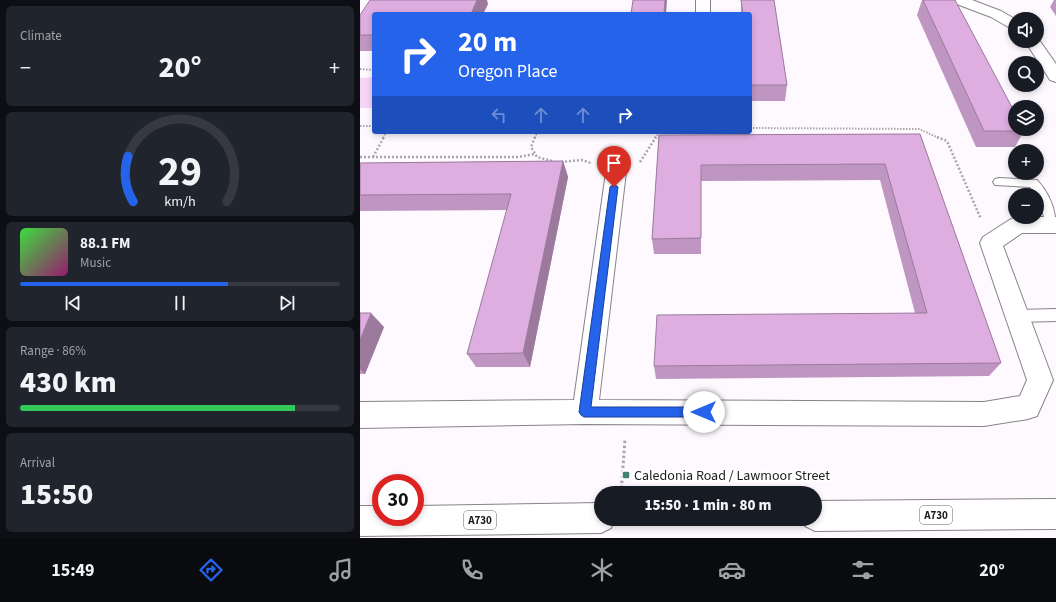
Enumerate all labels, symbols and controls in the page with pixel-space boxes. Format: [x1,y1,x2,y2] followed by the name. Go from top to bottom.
[1008,12,1044,224] map controls
[1008,12,1044,48] button: sound
[458,22,517,62] text: 20 m
[20,27,62,45] text: Climate
[392,28,444,80] icon: right
[158,46,202,89] text: 20°
[20,52,31,84] text: −
[329,52,340,84] text: +
[1008,56,1044,92] button: search
[458,59,557,84] text: Oregon Place
[1008,100,1044,136] button: layers
[488,104,510,126] icon: left
[530,104,552,126] icon: ahead
[572,104,594,126] icon: ahead
[614,104,636,126] icon: right
[158,141,202,201] text: 29
[1008,144,1044,180] button: +
[597,146,631,187] pin
[603,152,625,174] icon: arrive
[1008,188,1044,224] button: −
[164,190,196,211] text: km/h
[80,233,131,254] text: 88.1 FM
[80,254,111,272] text: Music
[62,292,84,314] icon: previous
[169,292,191,314] icon: pause
[276,292,298,314] icon: next
[20,342,86,360] text: Range · 86%
[20,361,117,404] text: 430 km
[683,391,725,433] position arrow
[20,454,55,472] text: Arrival
[634,466,830,486] place label: Caledonia Road / Lawmoor Street
[621,470,631,480] marker: Caledonia Road / Lawmoor Street
[20,473,93,516] text: 15:50
[372,474,424,526] speed limit sign: 30
[645,495,771,516] text: 15:50 · 1 min · 80 m
[920,506,952,524] road number: A730
[464,511,496,529] road number: A730
[197,556,225,584] icon: directions
[327,556,355,584] icon: music
[458,556,486,584] icon: phone
[588,556,616,584] icon: climate
[718,556,746,584] icon: car
[849,556,877,584] icon: filters
[51,558,95,583] text: 15:49
[979,558,1005,583] text: 20°

